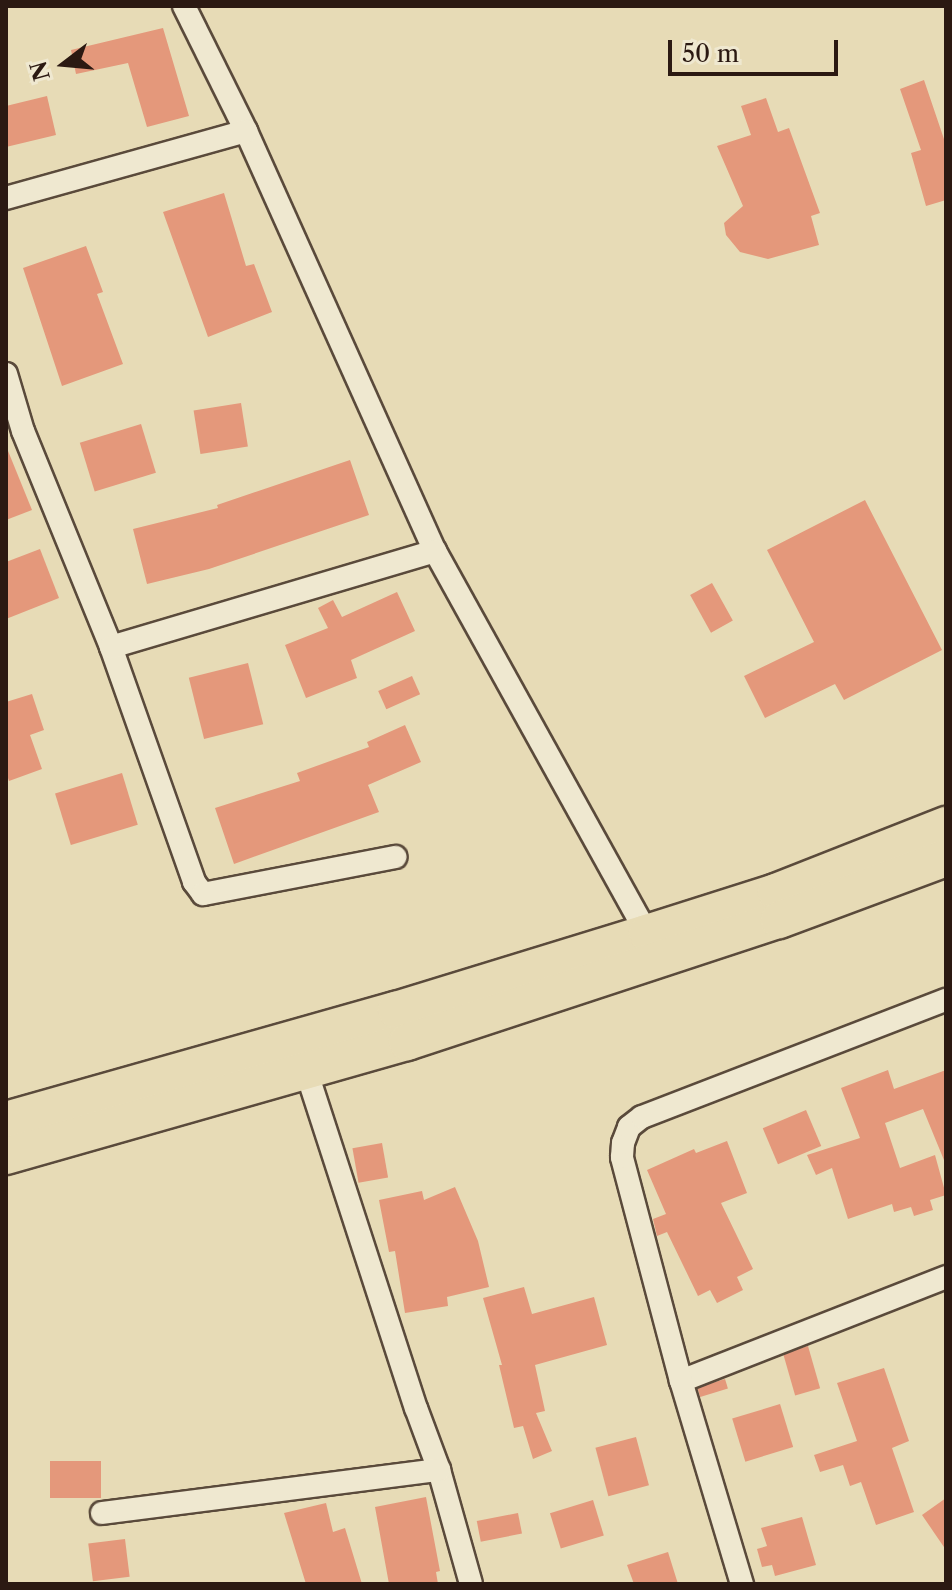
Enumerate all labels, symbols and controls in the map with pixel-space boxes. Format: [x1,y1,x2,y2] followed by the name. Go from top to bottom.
[24,24,104,104] north arrow
[672,24,842,74] scale bar
[682,39,739,68] text: 50 m
[25,58,56,84] text: N

